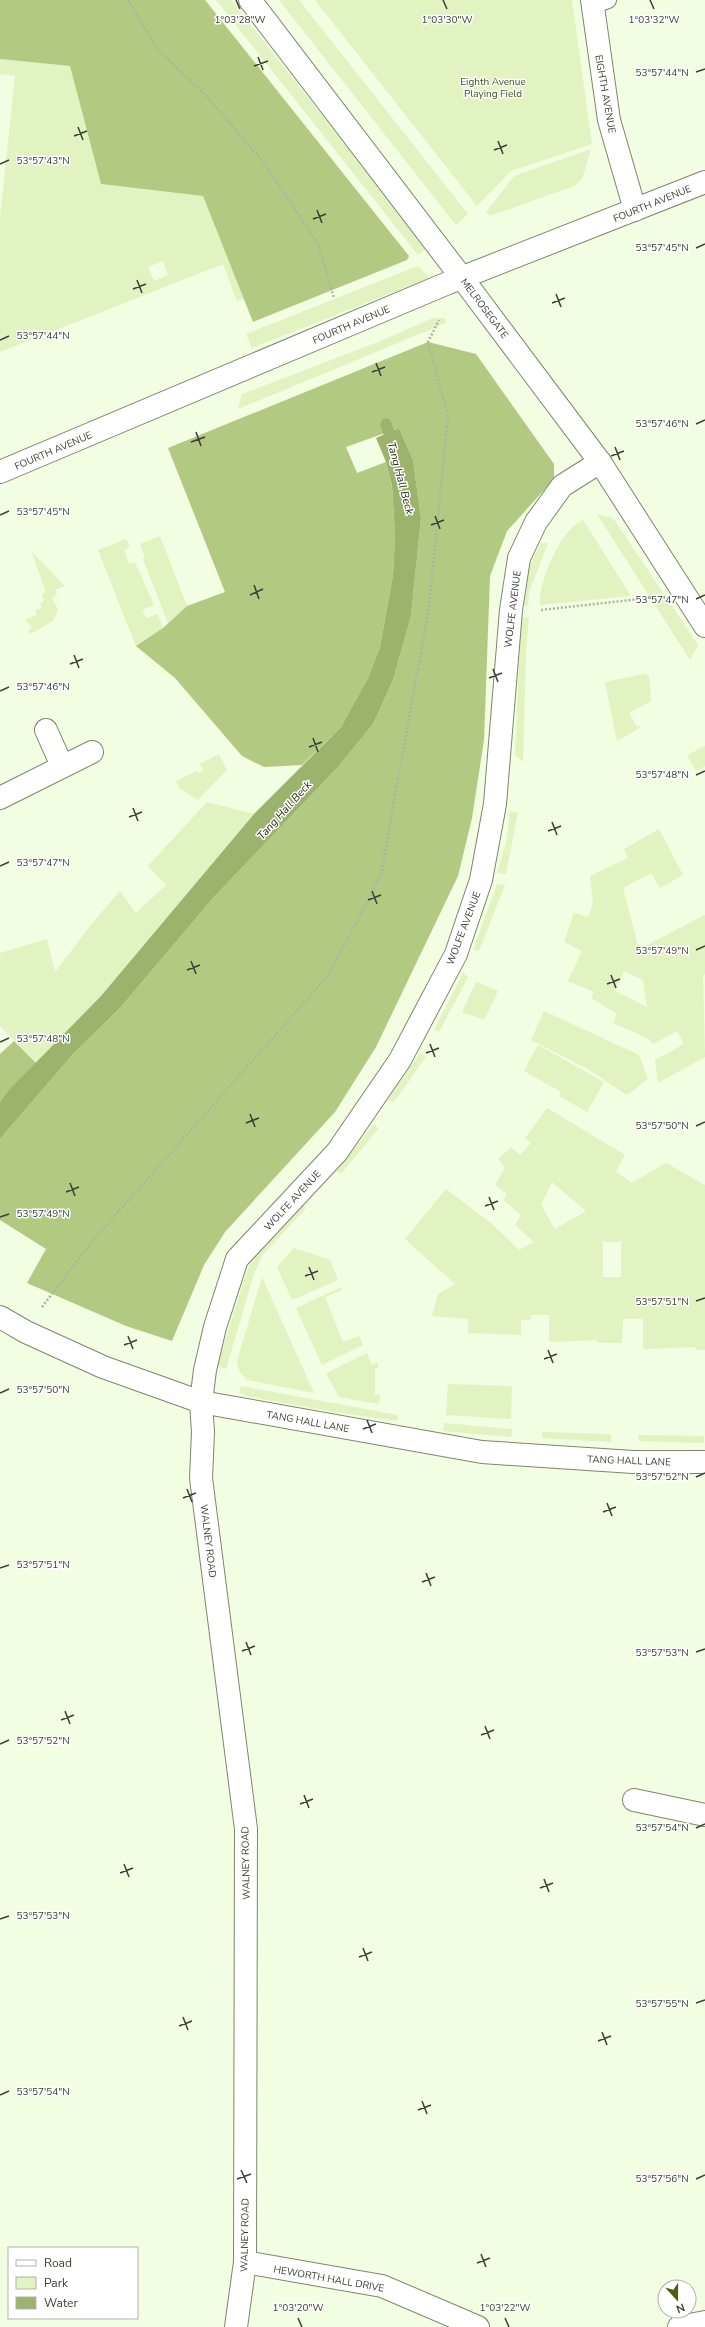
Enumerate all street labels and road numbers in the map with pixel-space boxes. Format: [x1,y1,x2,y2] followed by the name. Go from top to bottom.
[591,54,619,135] street label: EIGHTH AVENUE
[611,182,694,226] street label: FOURTH AVENUE
[457,276,511,342] street label: MELROSEGATE
[310,302,392,348] street label: FOURTH AVENUE
[12,428,94,474] street label: FOURTH AVENUE
[501,569,525,649] street label: WOLFE AVENUE
[443,889,484,967] street label: WOLFE AVENUE
[261,1167,324,1234] street label: WOLFE AVENUE
[265,1408,350,1436] street label: TANG HALL LANE
[587,1453,671,1469] street label: TANG HALL LANE
[197,1504,219,1579] street label: WALNEY ROAD
[238,1826,254,1900] street label: WALNEY ROAD
[237,2198,253,2272] street label: WALNEY ROAD
[272,2262,385,2296] street label: HEWORTH HALL DRIVE

